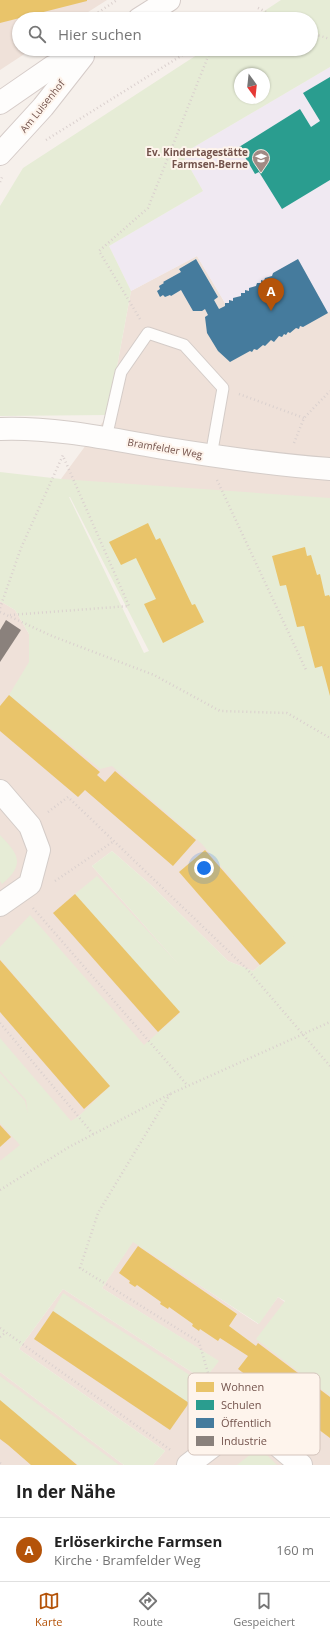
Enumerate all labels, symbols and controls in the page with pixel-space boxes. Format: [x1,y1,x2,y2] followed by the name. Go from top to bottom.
[12,12,318,56] search box
[26,23,48,45] icon: search
[58,24,142,44] text: Hier suchen
[234,68,270,104] north arrow
[16,76,68,135] street label: Am Luisenhof
[146,145,248,171] place label: Ev. Kindertagestätte Farmsen-Berne
[251,148,271,173] school or university icon: Ev. Kindertagestätte Farmsen-Berne
[258,278,284,311] pin: A
[127,435,204,462] street label: Bramfelder Weg
[194,858,214,878] your location
[188,1373,320,1455] legend
[221,1379,264,1394] text: Wohnen
[221,1397,262,1412] text: Schulen
[221,1415,271,1430] text: Öffentlich
[221,1433,267,1448] text: Industrie
[16,1480,115,1503] text: In der Nähe
[54,1531,222,1551] text: Erlöserkirche Farmsen
[25,1541,33,1559] text: A
[276,1541,314,1559] text: 160 m
[54,1551,200,1569] text: Kirche · Bramfelder Weg
[35,1590,63,1629] tab: Karte
[133,1590,163,1629] tab: Route
[233,1590,295,1629] tab: Gespeichert

